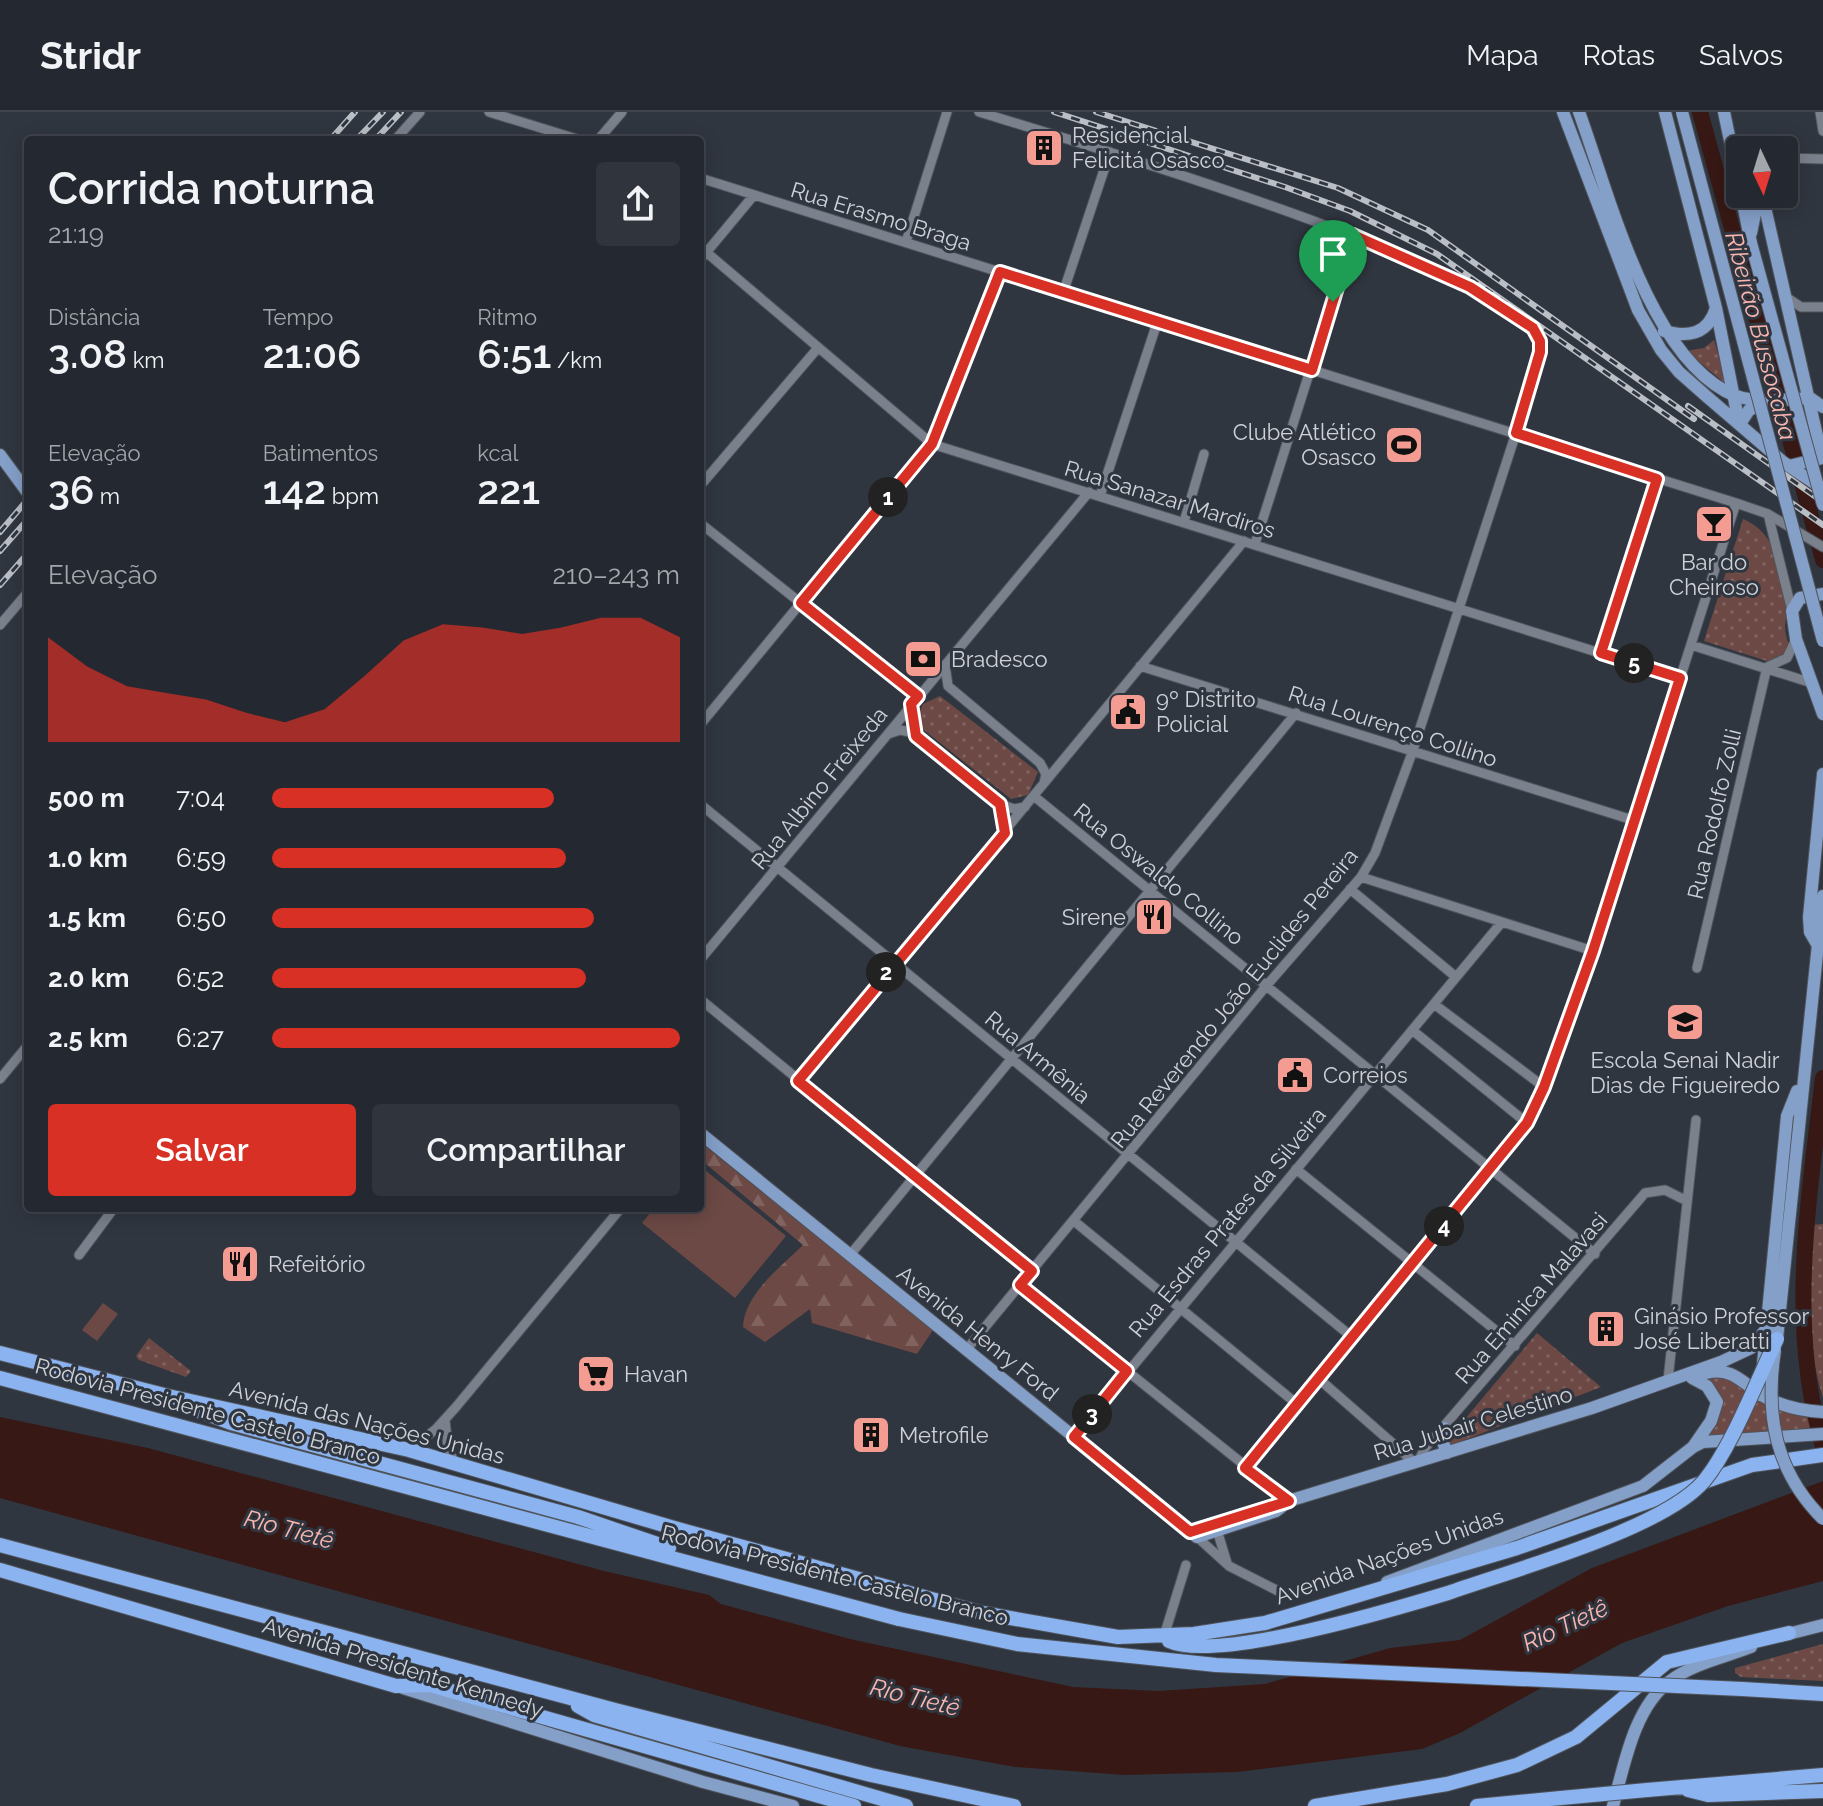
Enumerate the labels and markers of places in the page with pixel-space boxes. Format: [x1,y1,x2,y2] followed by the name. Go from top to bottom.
[1072,122,1225,173] place label: Residencial Felicitá Osasco
[1023,127,1065,169] building icon: Residencial Felicitá Osasco
[1299,220,1367,302] pin
[1233,419,1376,470] place label: Clube Atlético Osasco
[1383,424,1425,466] sports icon: Clube Atlético Osasco
[868,477,908,517] pin: 1
[1693,503,1735,545] bar icon: Bar do Cheiroso
[1669,549,1759,600] place label: Bar do Cheiroso
[902,638,944,680] bank icon: Bradesco
[1614,643,1654,683] pin: 5
[951,646,1048,672] place label: Bradesco
[1156,686,1256,737] place label: 9º Distrito Policial
[1107,691,1149,733] public building icon: 9º Distrito Policial
[1133,896,1175,938] restaurant icon: Sirene
[1062,904,1126,930] place label: Sirene
[866,952,906,992] pin: 2
[1664,1001,1706,1043] school or university icon: Escola Senai Nadir Dias de Figueiredo
[1590,1047,1780,1098] place label: Escola Senai Nadir Dias de Figueiredo
[1274,1054,1316,1096] public building icon: Correios
[1323,1062,1408,1088] place label: Correios
[1424,1206,1464,1246] pin: 4
[219,1243,261,1285] restaurant icon: Refeitório
[268,1251,365,1277] place label: Refeitório
[1634,1303,1810,1354] place label: Ginásio Professor José Liberatti
[1585,1308,1627,1350] building icon: Ginásio Professor José Liberatti
[575,1353,617,1395] supermarket icon: Havan
[624,1361,688,1387] place label: Havan
[1072,1394,1112,1434] pin: 3
[850,1414,892,1456] building icon: Metrofile
[899,1422,989,1448] place label: Metrofile

